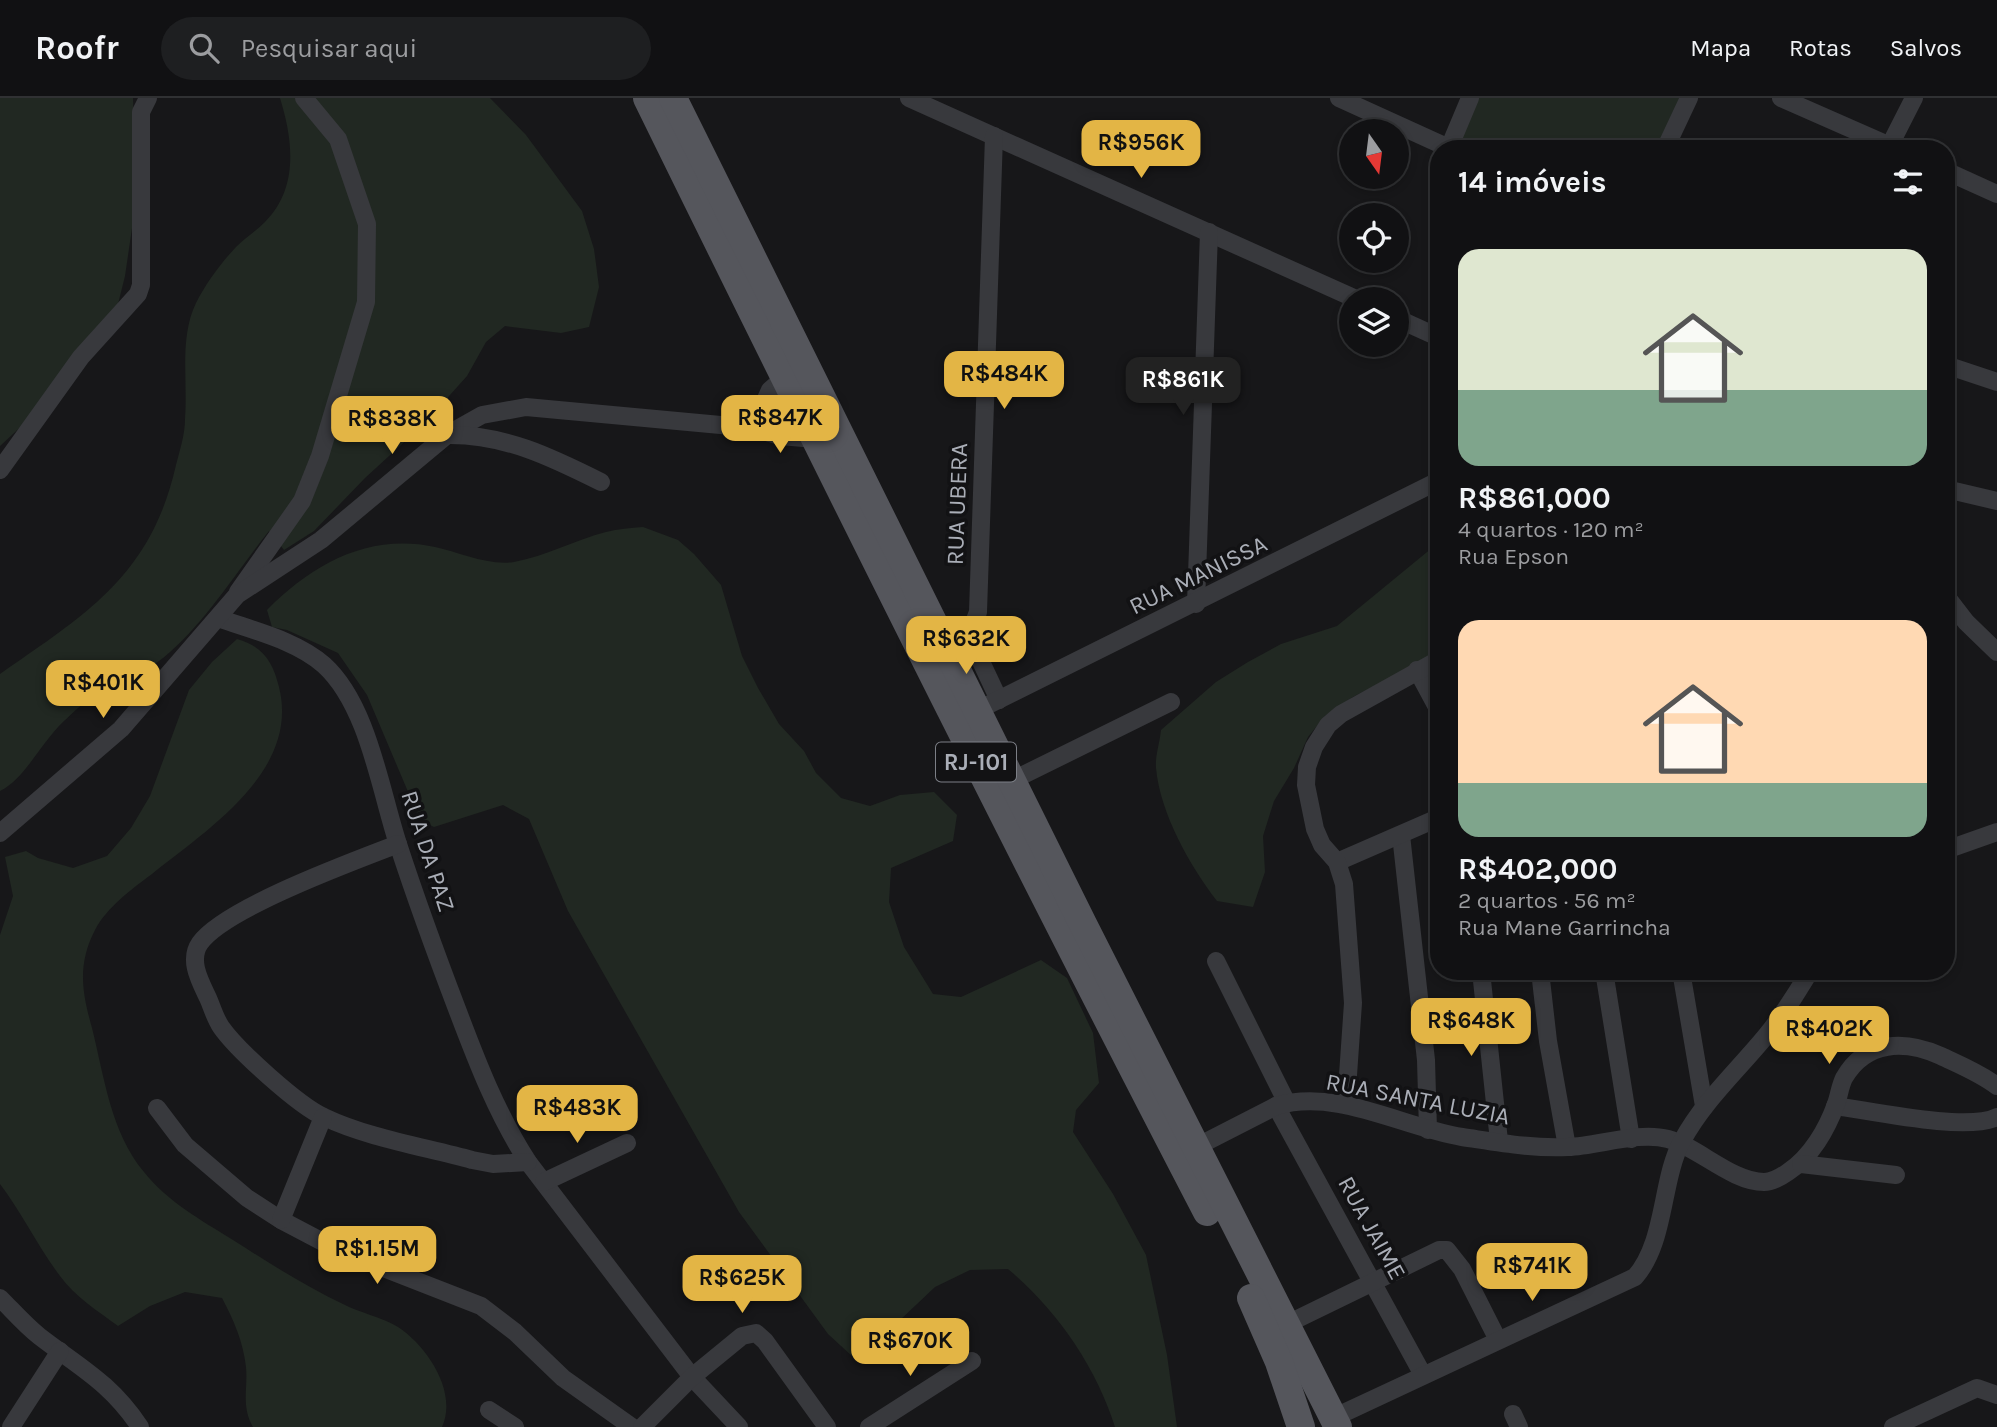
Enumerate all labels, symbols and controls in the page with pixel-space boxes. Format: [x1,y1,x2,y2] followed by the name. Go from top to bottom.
[161,17,651,80] search box
[35,29,119,67] text: Roofr
[185,29,223,67] icon: search
[241,33,417,64] text: Pesquisar aqui
[1690,34,1751,62] text: Mapa
[1789,34,1852,62] text: Rotas
[1890,34,1962,62] text: Salvos
[1339,119,1409,189] north arrow
[1339,119,1409,357] map controls
[1084,120,1198,180] pin: R$956K
[1097,129,1185,156] text: R$956K
[1889,163,1927,201] icon: filters
[1458,164,1607,200] text: 14 imóveis
[1339,203,1409,273] button: locate
[1339,287,1409,357] button: layers
[1630,295,1756,421] icon: home
[947,352,1061,411] pin: R$484K
[1126,358,1240,417] pin: R$861K
[960,360,1048,387] text: R$484K
[1142,366,1224,393] text: R$861K
[335,396,449,456] pin: R$838K
[723,396,837,455] pin: R$847K
[737,404,823,431] text: R$847K
[347,405,437,432] text: R$838K
[941,442,973,566] street label: RUA UBERA
[1458,480,1611,516] text: R$861,000
[1458,516,1644,543] text: 4 quartos · 120 m²
[1124,529,1272,620] street label: RUA MANISSA
[1458,543,1569,570] text: Rua Epson
[909,616,1023,676] pin: R$632K
[922,625,1010,652] text: R$632K
[46,660,160,720] pin: R$401K
[1630,666,1756,792] icon: home
[62,669,144,696] text: R$401K
[936,742,1016,782] road number: RJ-101
[395,787,461,915] street label: RUA DA PAZ
[1458,851,1617,887] text: R$402,000
[1458,887,1636,914] text: 2 quartos · 56 m²
[1458,914,1671,941] text: Rua Mane Garrincha
[1414,998,1528,1058] pin: R$648K
[1772,1006,1886,1066] pin: R$402K
[1427,1007,1515,1034] text: R$648K
[1785,1015,1873,1042] text: R$402K
[1324,1067,1513,1131] street label: RUA SANTA LUZIA
[520,1086,634,1145] pin: R$483K
[533,1094,621,1121] text: R$483K
[1332,1171,1412,1285] street label: RUA JAIME
[312,1226,442,1286] pin: R$1.15M
[334,1235,420,1262] text: R$1.15M
[1475,1244,1589,1303] pin: R$741K
[1492,1252,1572,1279] text: R$741K
[685,1256,799,1315] pin: R$625K
[699,1264,785,1291] text: R$625K
[853,1318,967,1378] pin: R$670K
[867,1327,953,1354] text: R$670K

